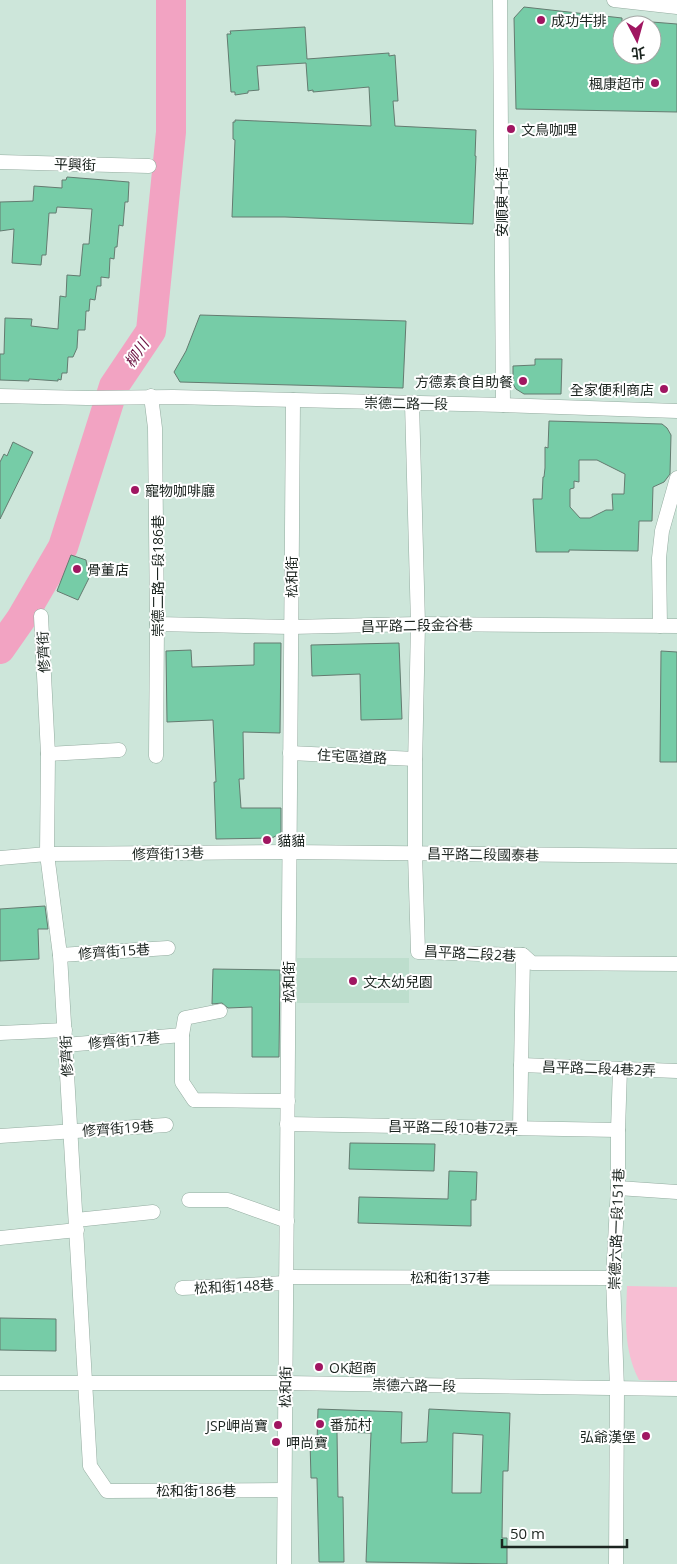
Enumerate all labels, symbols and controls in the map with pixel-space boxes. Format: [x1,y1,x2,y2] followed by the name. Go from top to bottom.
[551,11,607,30] place label: 成功牛排
[535,14,547,26] marker: 成功牛排
[612,15,662,65] north arrow
[630,43,646,64] text: 北
[589,74,645,93] place label: 楓康超市
[649,77,661,89] marker: 楓康超市
[521,120,577,139] place label: 文鳥咖哩
[505,123,517,135] marker: 文鳥咖哩
[54,154,96,174] street label: 平興街
[492,167,511,237] street label: 安順東十街
[119,333,154,371] water label: 柳川
[415,372,513,391] place label: 方德素食自助餐
[517,375,529,387] marker: 方德素食自助餐
[570,380,654,399] place label: 全家便利商店
[658,383,670,395] marker: 全家便利商店
[364,393,448,413] street label: 崇德二路一段
[145,481,215,500] place label: 寵物咖啡廳
[129,484,141,496] marker: 寵物咖啡廳
[148,515,167,637] street label: 崇德二路一段186巷
[282,556,301,598] street label: 松和街
[87,560,129,579] place label: 骨董店
[71,563,83,575] marker: 骨董店
[361,615,473,635] street label: 昌平路二段金谷巷
[32,631,54,673] street label: 修齊街
[317,745,387,767] street label: 住宅區道路
[277,831,305,850] place label: 貓貓
[261,834,273,846] marker: 貓貓
[132,843,204,863] street label: 修齊街13巷
[427,844,539,864] street label: 昌平路二段國泰巷
[77,939,151,963] street label: 修齊街15巷
[424,941,516,965] street label: 昌平路二段2巷
[279,961,298,1003] street label: 松和街
[363,972,433,991] place label: 文太幼兒園
[347,975,359,987] marker: 文太幼兒園
[87,1027,161,1053] street label: 修齊街17巷
[55,1035,77,1077] street label: 修齊街
[542,1057,656,1079] street label: 昌平路二段4巷2弄
[81,1116,155,1140] street label: 修齊街19巷
[388,1116,518,1138] street label: 昌平路二段10巷72弄
[604,1168,628,1290] street label: 崇德六路一段151巷
[410,1268,490,1287] street label: 松和街137巷
[194,1274,274,1298] street label: 松和街148巷
[329,1358,376,1377] place label: OK超商
[313,1361,325,1373] marker: OK超商
[275,1366,295,1408] street label: 松和街
[372,1375,456,1395] street label: 崇德六路一段
[330,1415,372,1434] place label: 番茄村
[204,1416,268,1435] place label: JSP岬尚寶
[314,1418,326,1430] marker: 番茄村
[272,1419,284,1431] marker: JSP岬尚寶
[580,1427,636,1446] place label: 弘爺漢堡
[640,1430,652,1442] marker: 弘爺漢堡
[286,1433,328,1452] place label: 呷尚寶
[270,1436,282,1448] marker: 呷尚寶
[156,1481,236,1500] street label: 松和街186巷
[502,1516,627,1548] scale bar
[510,1523,545,1543] text: 50 m

